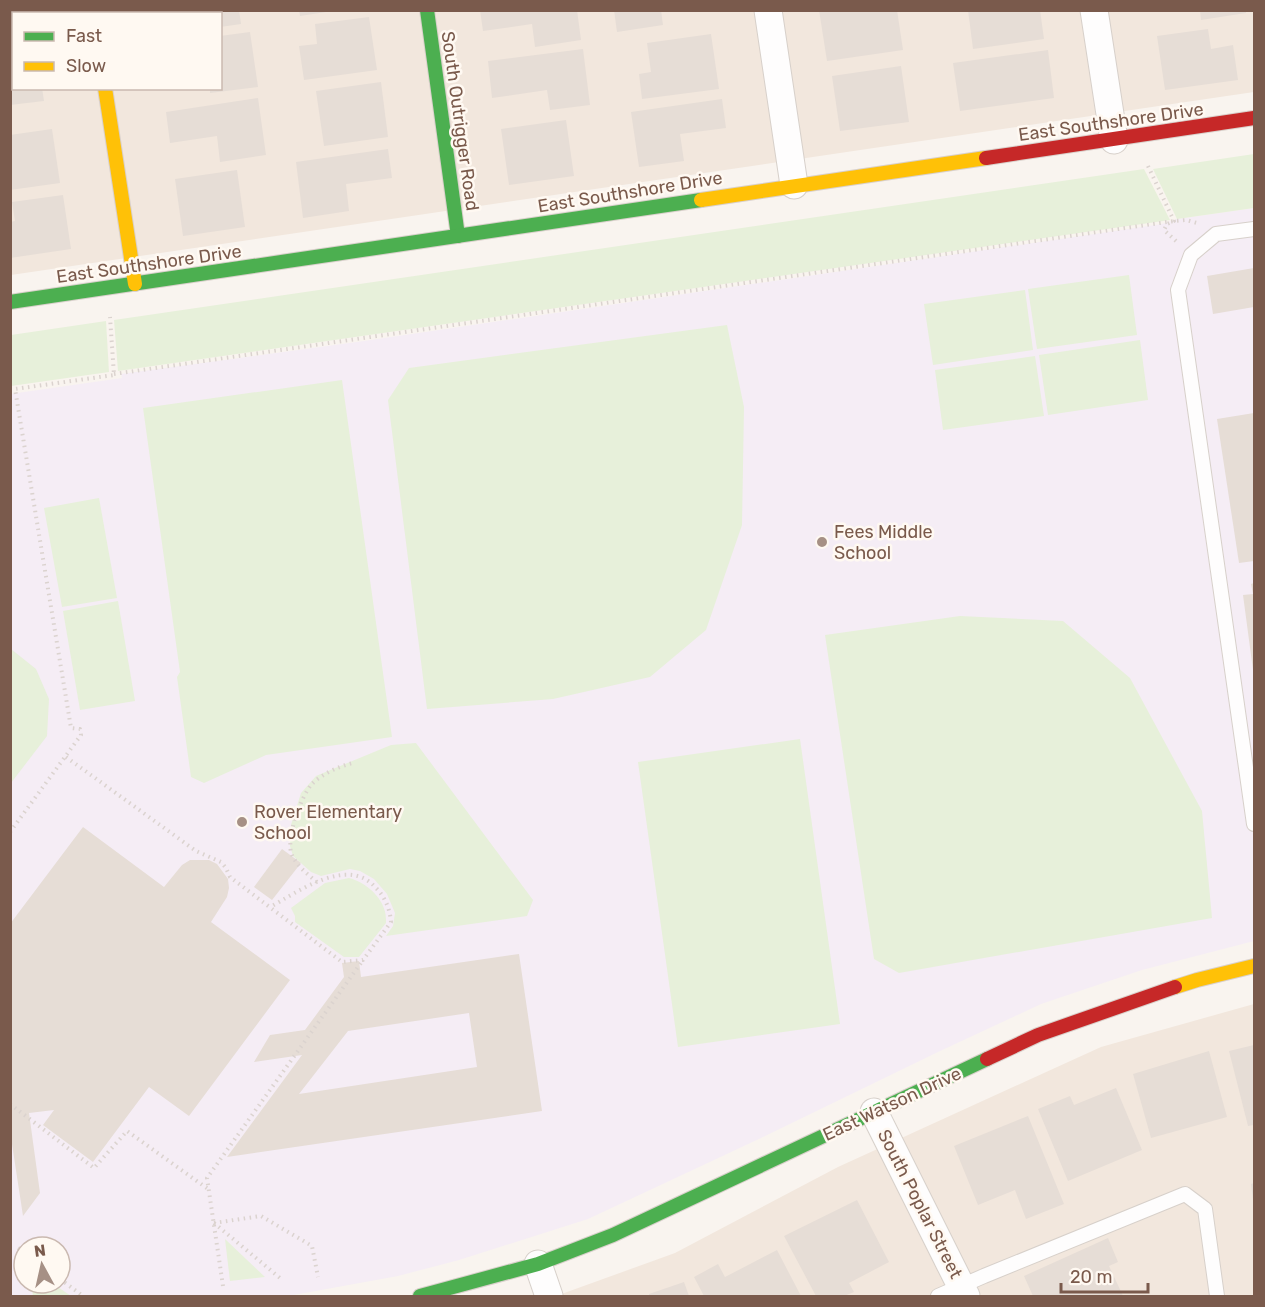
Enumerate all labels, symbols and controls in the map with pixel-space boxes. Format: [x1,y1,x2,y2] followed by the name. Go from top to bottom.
[12,12,222,90] legend
[66,25,102,47] text: Fast
[437,30,483,212] street label: South Outrigger Road
[66,55,106,77] text: Slow
[1017,98,1205,146] street label: East Southshore Drive
[536,167,724,217] street label: East Southshore Drive
[55,240,243,288] street label: East Southshore Drive
[834,521,933,564] place label: Fees Middle School
[815,535,829,549] marker: Fees Middle School
[254,801,402,844] place label: Rover Elementary School
[235,815,249,829] marker: Rover Elementary School
[819,1062,965,1146] street label: East Watson Drive
[873,1126,967,1282] street label: South Poplar Street
[12,1235,72,1295] north arrow
[33,1240,47,1261] text: N
[1061,1256,1148,1294] scale bar
[1070,1266,1112,1288] text: 20 m

